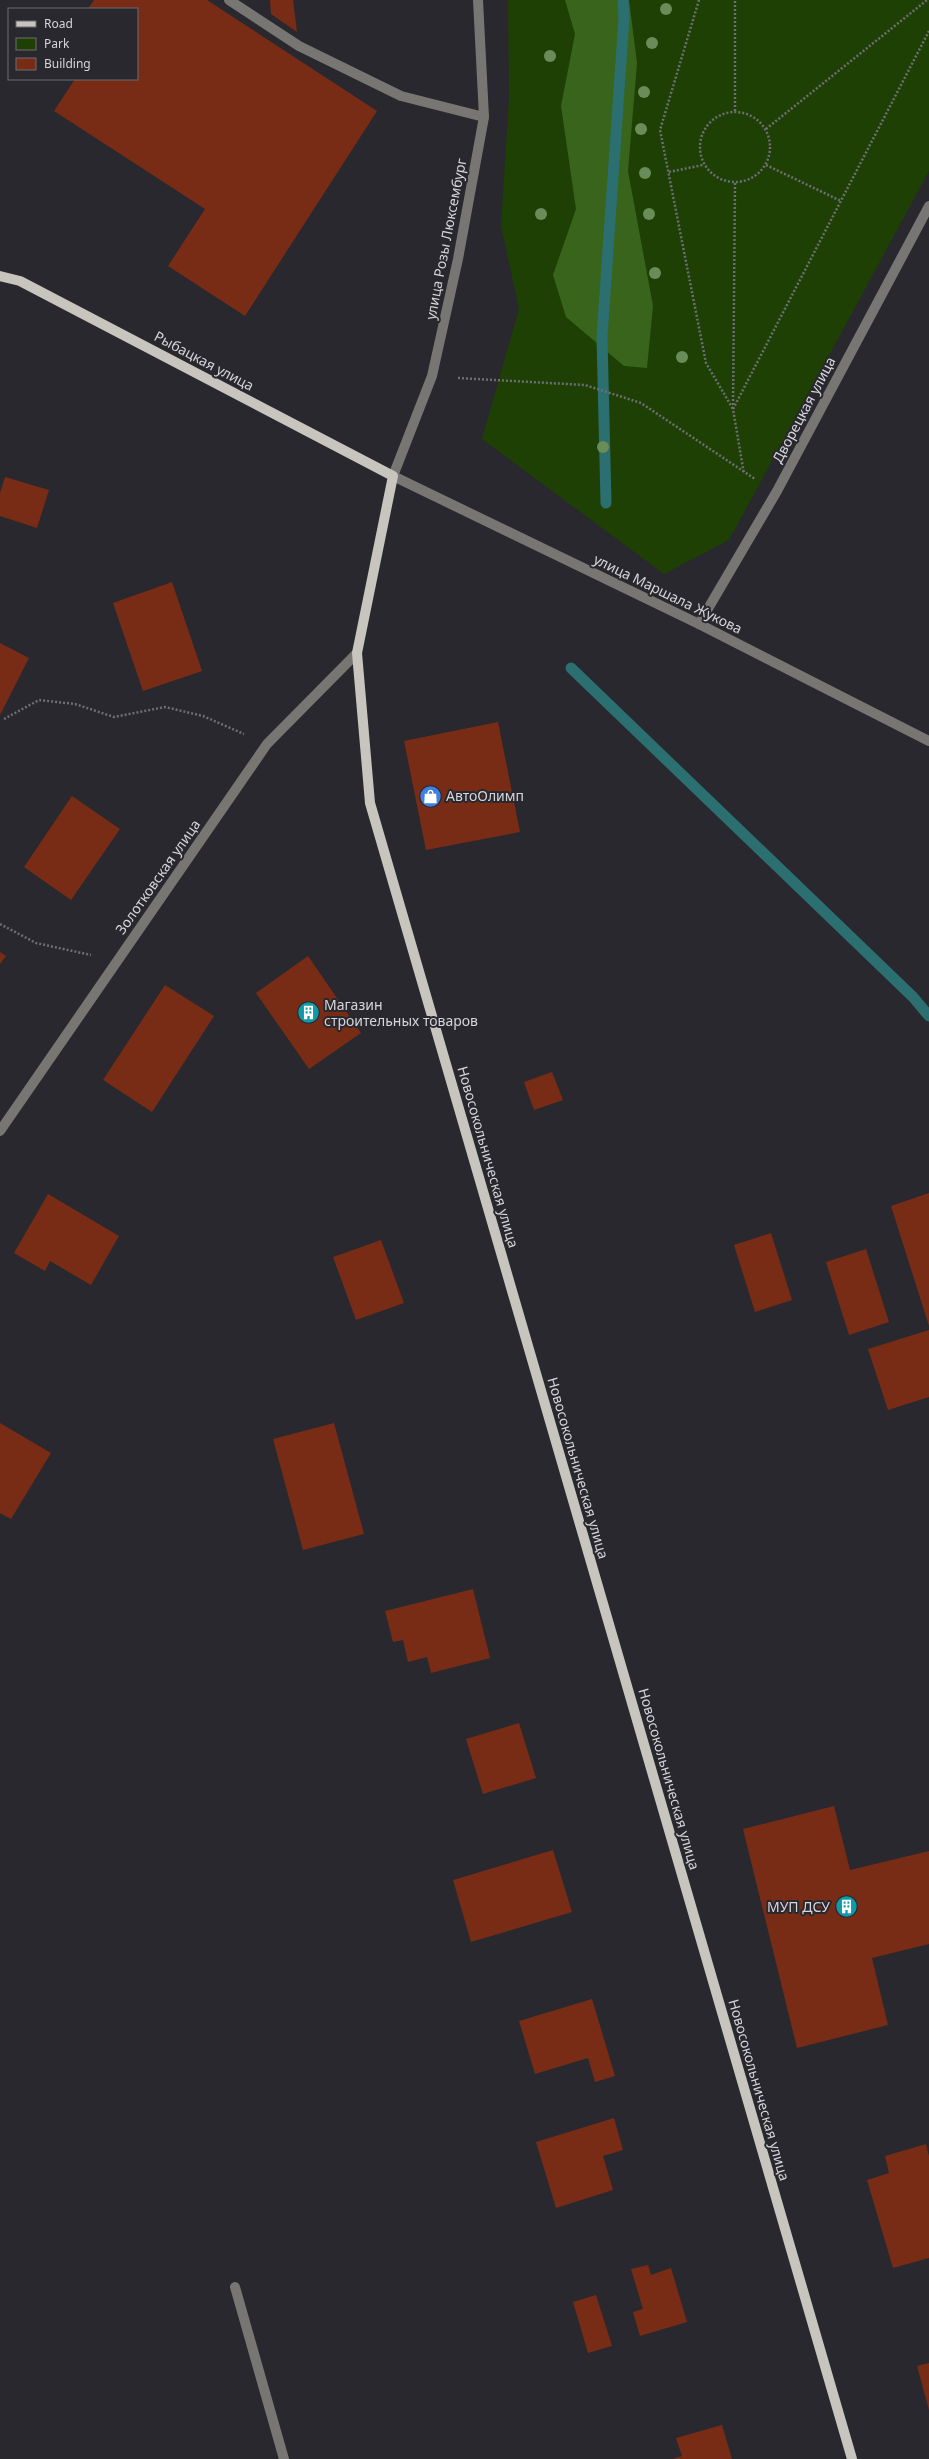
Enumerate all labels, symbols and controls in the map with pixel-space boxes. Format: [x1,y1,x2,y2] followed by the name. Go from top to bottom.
[8,8,138,80] legend
[44,15,73,32] text: Road
[44,35,70,52] text: Park
[44,55,91,72] text: Building
[421,157,470,321] street label: улица Розы Люксембург
[151,326,257,395] street label: Рыбацкая улица
[768,353,840,466] street label: Дворецкая улица
[591,549,746,638] street label: улица Маршала Жукова
[418,783,444,809] shop icon: АвтоОлимп
[446,786,524,805] place label: АвтоОлимп
[111,816,204,938] street label: Золотковская улица
[324,995,478,1030] place label: Магазин строительных товаров
[296,1000,322,1026] building icon: Магазин строительных товаров
[453,1064,523,1250] street label: Новосокольническая улица
[543,1375,613,1561] street label: Новосокольническая улица
[634,1686,704,1872] street label: Новосокольническая улица
[833,1894,859,1920] building icon: МУП ДСУ
[767,1897,830,1916] place label: МУП ДСУ
[724,1997,794,2183] street label: Новосокольническая улица

